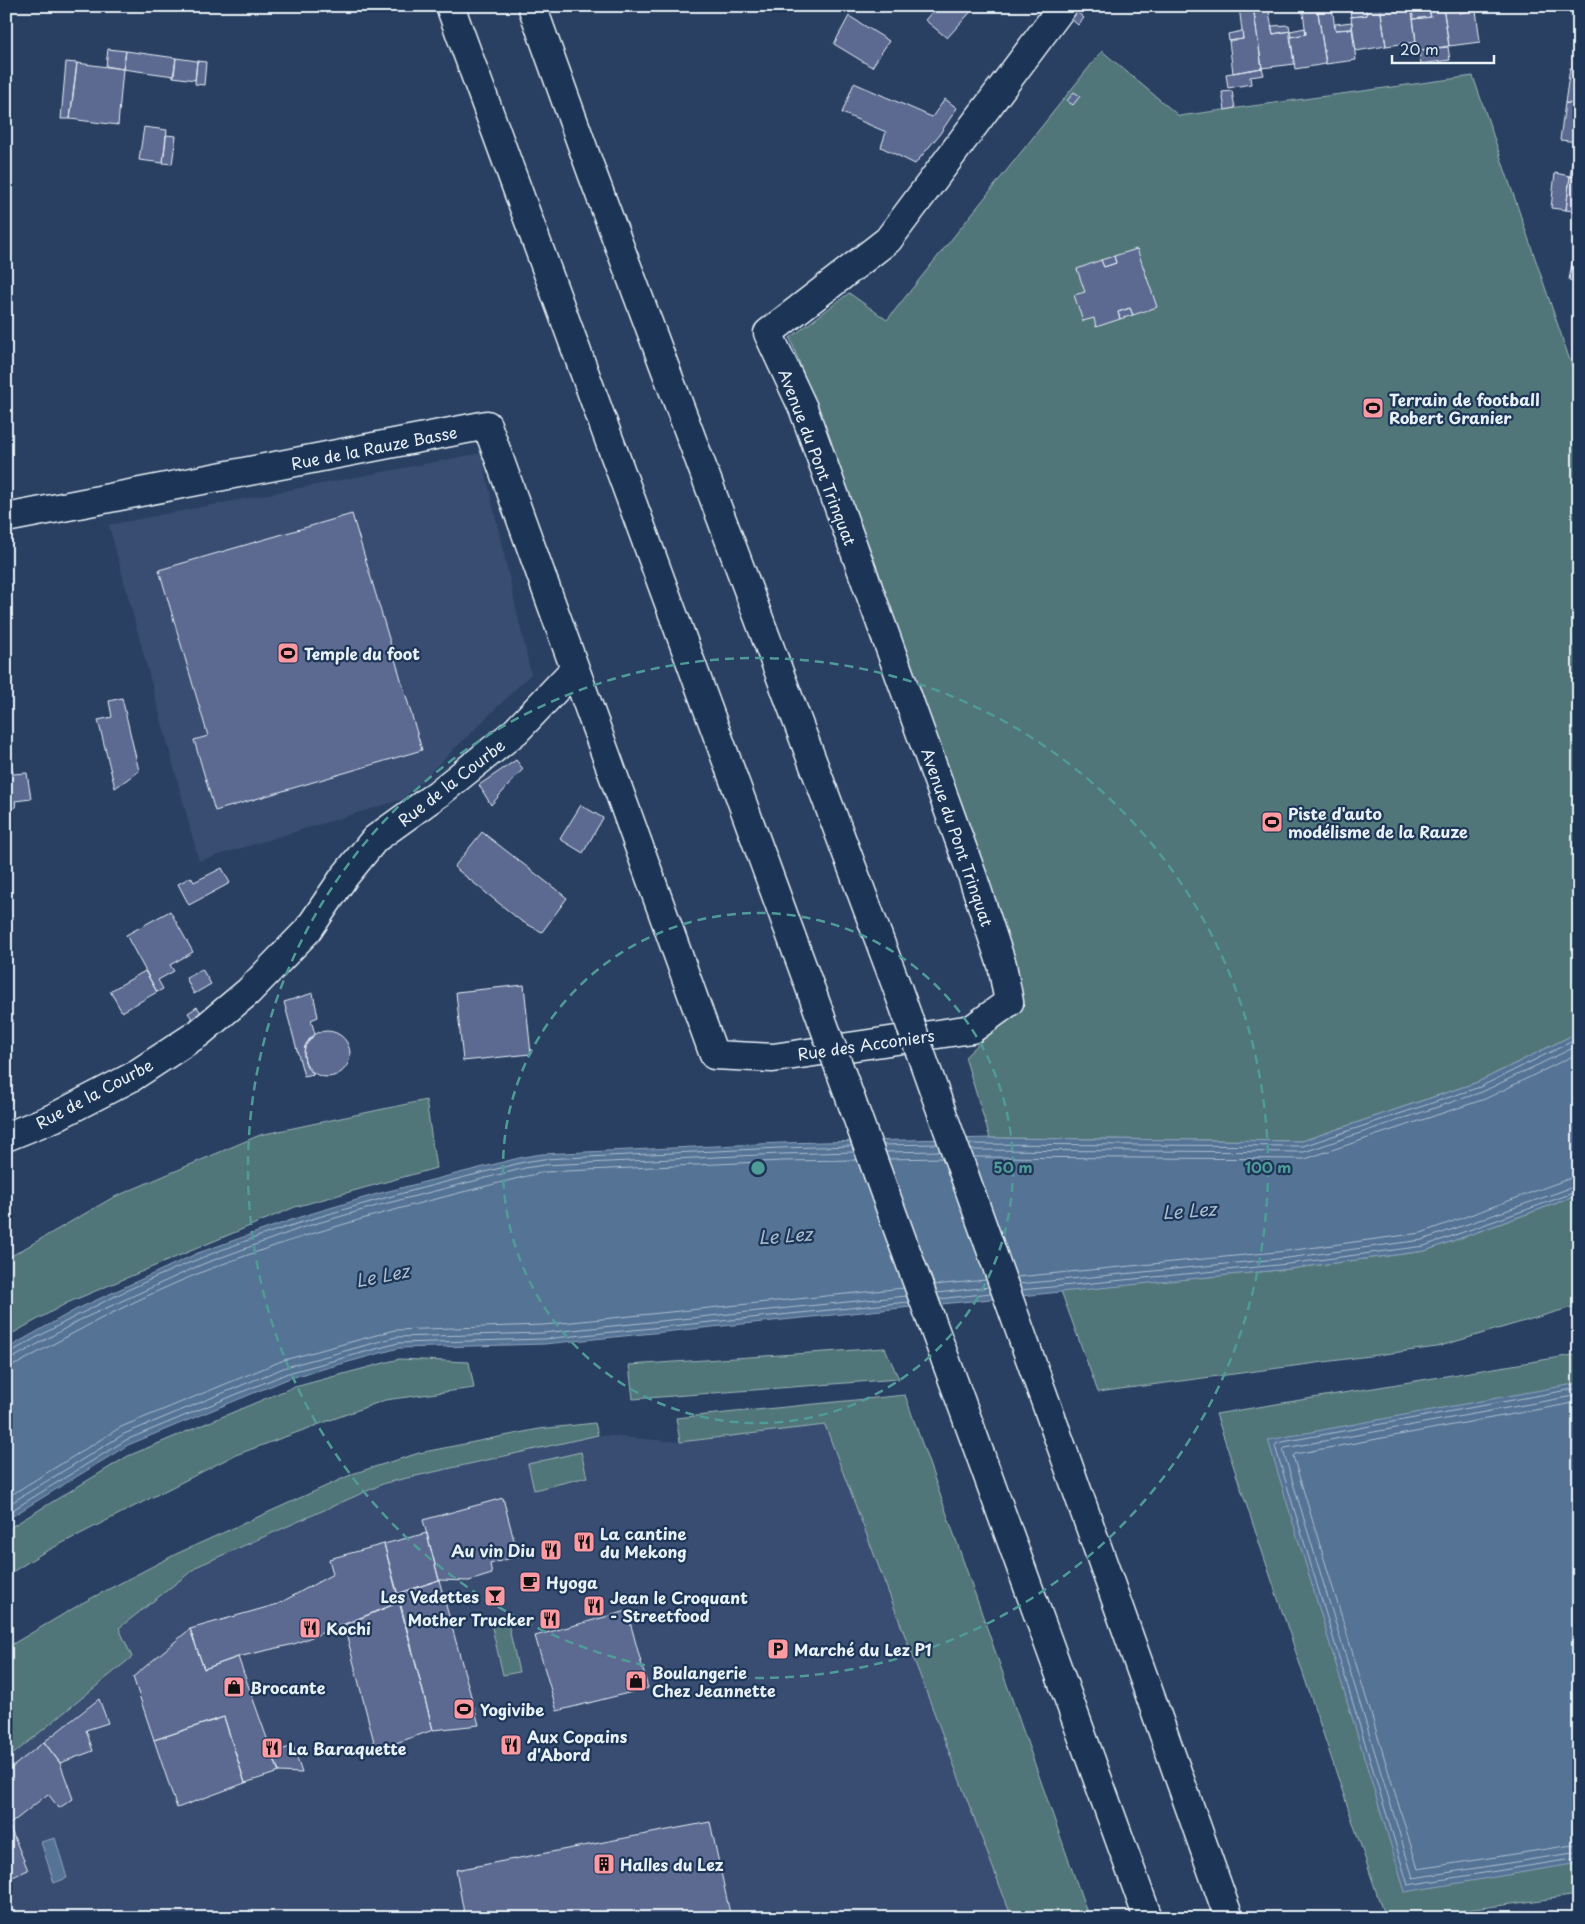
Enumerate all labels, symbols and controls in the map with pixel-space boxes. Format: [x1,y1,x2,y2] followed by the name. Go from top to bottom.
[1392,32,1495,64] scale bar
[1400,37,1439,60] text: 20 m
[773,365,863,549] street label: Avenue du Pont Trinquat
[1389,387,1540,429] place label: Terrain de football Robert Granier
[1361,396,1385,420] sports icon: Terrain de football Robert Granier
[289,419,459,475] street label: Rue de la Rauze Basse
[276,641,300,665] sports icon: Temple du foot
[304,641,420,665] place label: Temple du foot
[392,733,510,831] street label: Rue de la Courbe
[916,745,1000,930] street label: Avenue du Pont Trinquat
[1288,801,1468,843] place label: Piste d'auto modélisme de la Rauze
[1260,810,1284,834] sports icon: Piste d'auto modélisme de la Rauze
[796,1023,936,1065] street label: Rue des Acconiers
[31,1052,157,1134] street label: Rue de la Courbe
[994,1155,1032,1178] text: 50 m
[1245,1155,1291,1178] text: 100 m
[749,1159,767,1177] centre of rings
[1161,1194,1219,1225] water label: Le Lez
[757,1219,815,1250] water label: Le Lez
[353,1256,413,1293] water label: Le Lez
[600,1521,687,1563] place label: La cantine du Mekong
[572,1530,596,1554] restaurant icon: La cantine du Mekong
[451,1538,535,1562] place label: Au vin Diu
[539,1538,563,1562] restaurant icon: Au vin Diu
[518,1570,542,1594] cafe icon: Hyoga
[546,1570,598,1594] place label: Hyoga
[380,1584,479,1608] place label: Les Vedettes
[483,1584,507,1608] bar icon: Les Vedettes
[610,1585,748,1627] place label: Jean le Croquant - Streetfood
[582,1594,606,1618] restaurant icon: Jean le Croquant - Streetfood
[408,1607,535,1631] place label: Mother Trucker
[538,1607,562,1631] restaurant icon: Mother Trucker
[298,1616,322,1640] restaurant icon: Kochi
[326,1616,371,1640] place label: Kochi
[766,1637,790,1661] parking icon: Marché du Lez P1
[794,1637,932,1661] place label: Marché du Lez P1
[652,1660,776,1702] place label: Boulangerie Chez Jeannette
[624,1669,648,1693] shop icon: Boulangerie Chez Jeannette
[222,1675,246,1699] shop icon: Brocante
[250,1675,326,1699] place label: Brocante
[452,1697,476,1721] sports icon: Yogivibe
[480,1697,544,1721] place label: Yogivibe
[527,1724,628,1766] place label: Aux Copains d'Abord
[499,1733,523,1757] restaurant icon: Aux Copains d'Abord
[260,1736,284,1760] restaurant icon: La Baraquette
[288,1736,407,1760] place label: La Baraquette
[592,1852,616,1876] building icon: Halles du Lez
[620,1852,724,1876] place label: Halles du Lez

